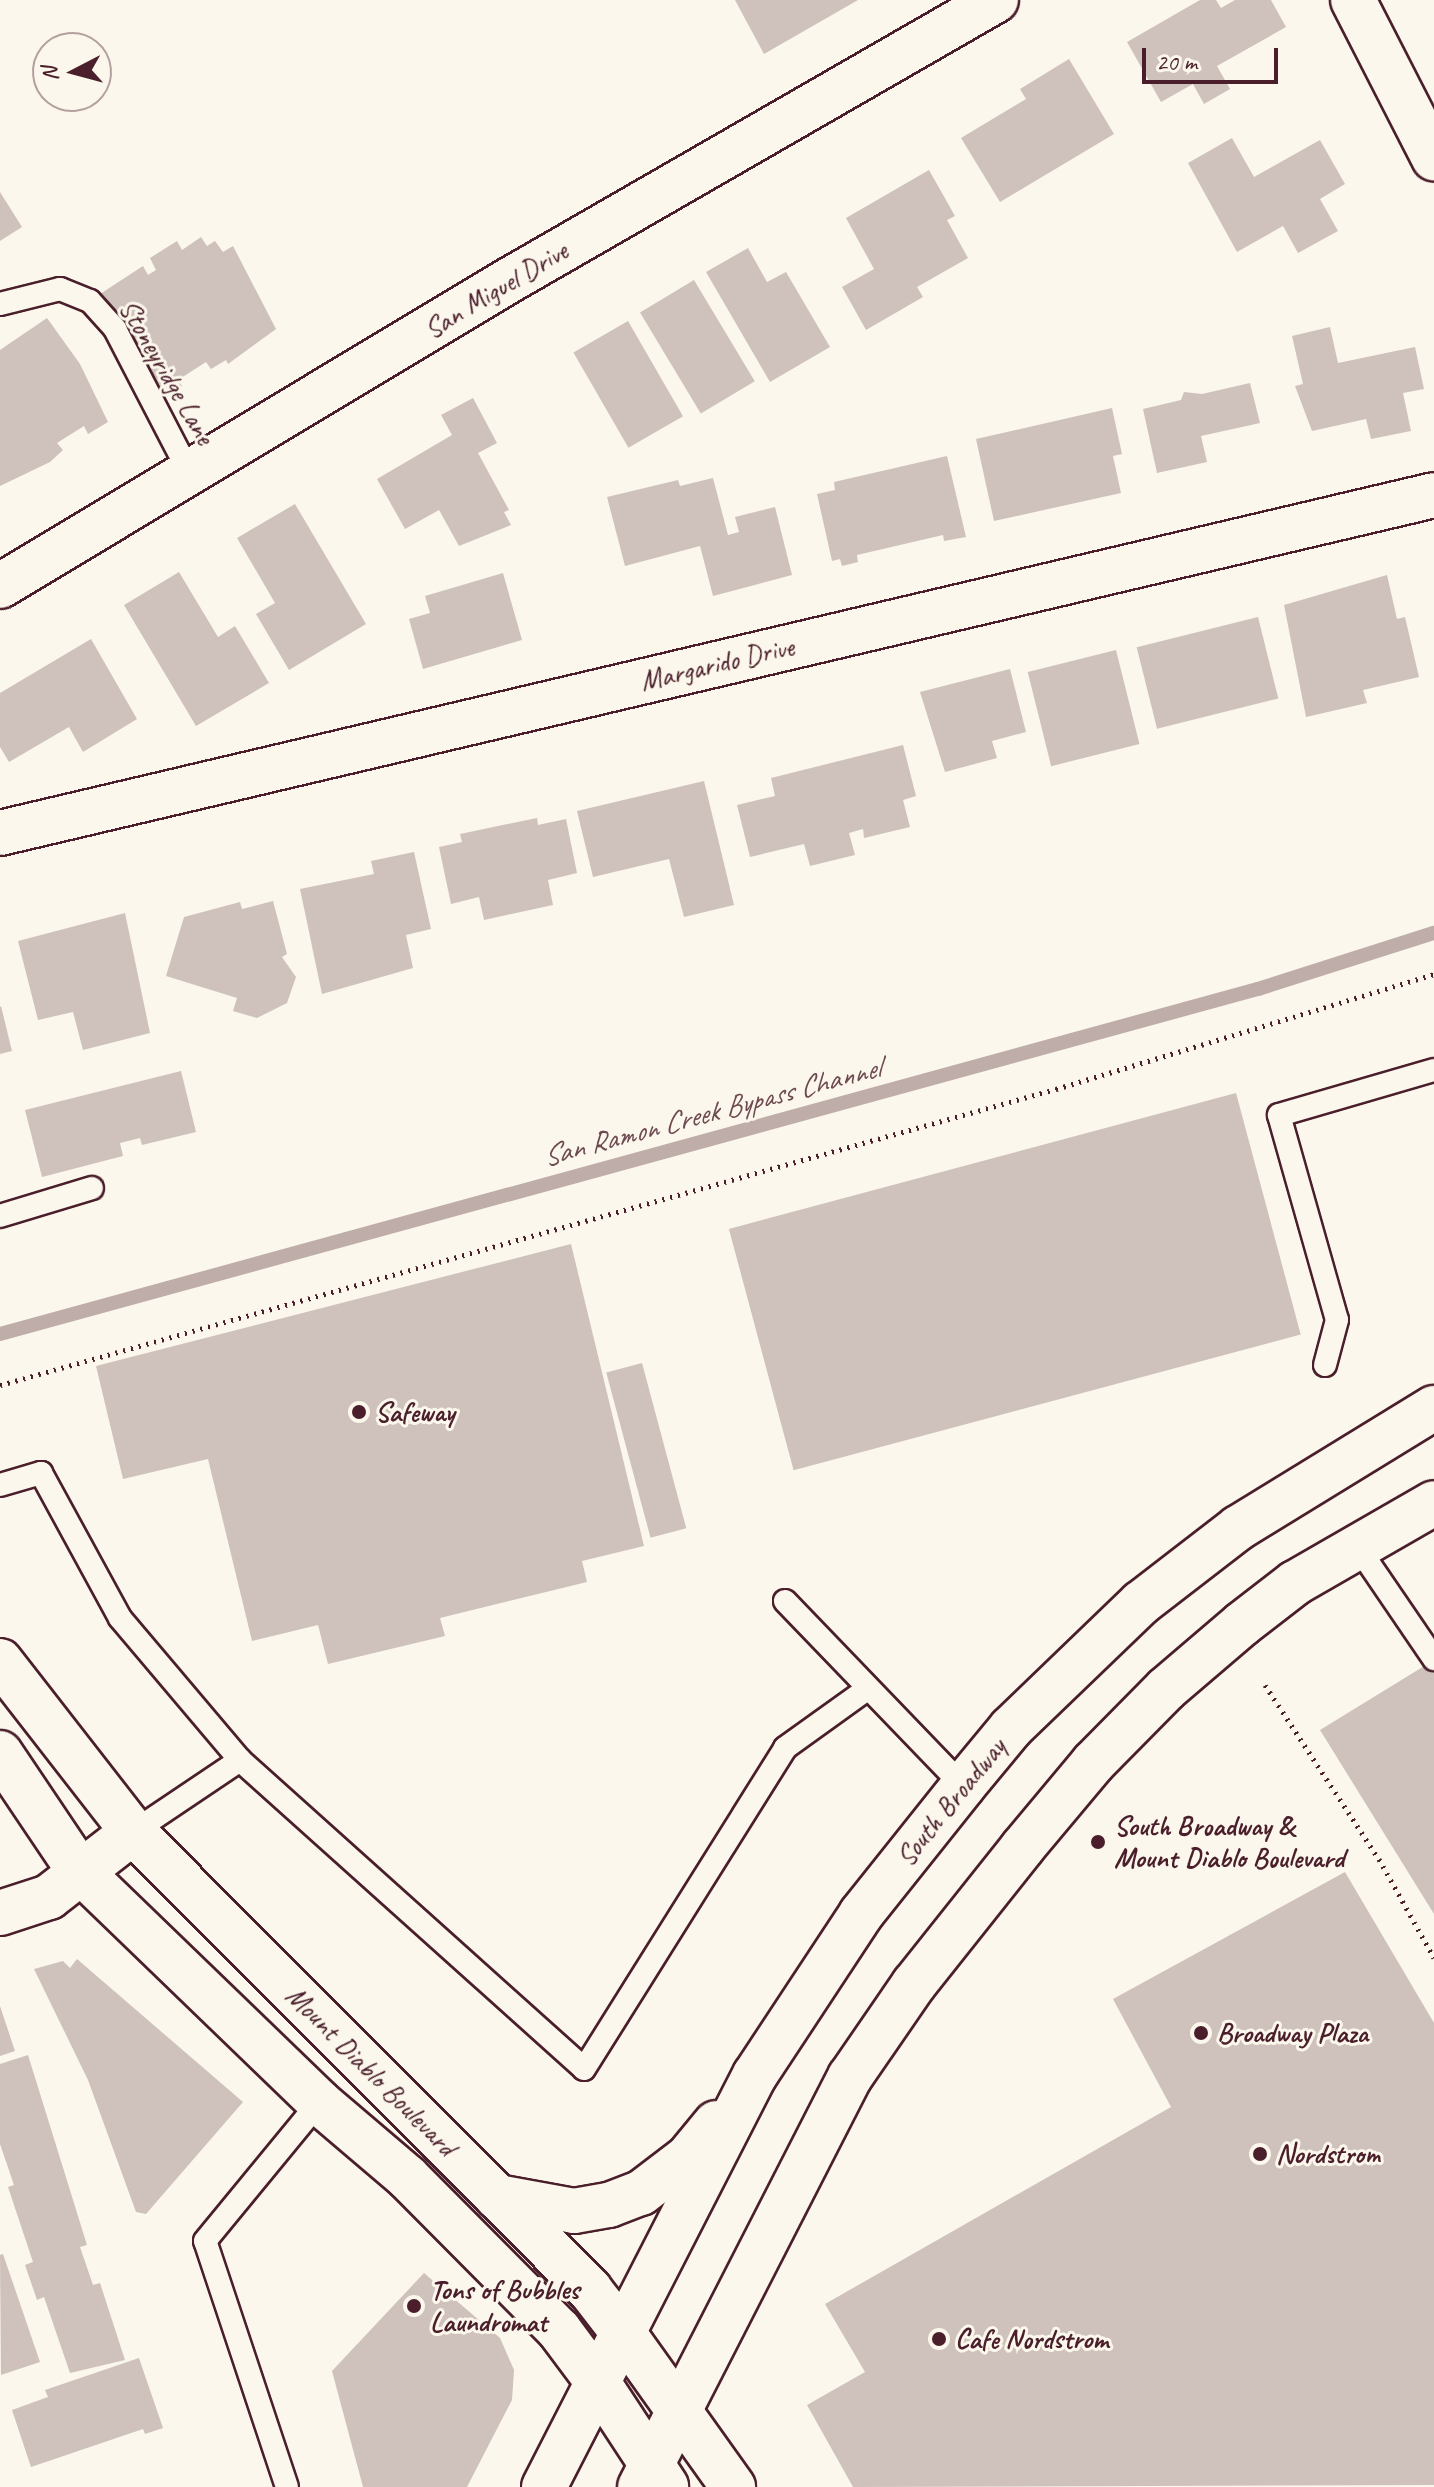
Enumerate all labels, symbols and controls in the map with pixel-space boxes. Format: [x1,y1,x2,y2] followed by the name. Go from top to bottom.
[32,32,112,112] north arrow
[1146,32,1282,82] scale bar
[1156,47,1197,77] text: 20 m
[35,66,65,83] text: N
[418,234,574,346] street label: San Miguel Drive
[112,293,222,451] street label: Stoneyridge Lane
[637,630,797,698] street label: Margarido Drive
[538,1049,884,1175] water label: San Ramon Creek Bypass Channel
[375,1395,455,1429] place label: Safeway
[350,1403,368,1421] marker: Safeway
[889,1731,1013,1873] street label: South Broadway
[1114,1809,1345,1875] place label: South Broadway & Mount Diablo Boulevard
[1089,1833,1107,1851] marker: South Broadway & Mount Diablo Boulevard
[279,1979,463,2163] street label: Mount Diablo Boulevard
[1217,2016,1368,2050] place label: Broadway Plaza
[1192,2024,1210,2042] marker: Broadway Plaza
[1276,2137,1380,2171] place label: Nordstrom
[1251,2145,1269,2163] marker: Nordstrom
[430,2273,579,2339] place label: Tons of Bubbles Laundromat
[405,2297,423,2315] marker: Tons of Bubbles Laundromat
[955,2322,1109,2356] place label: Cafe Nordstrom
[930,2330,948,2348] marker: Cafe Nordstrom

